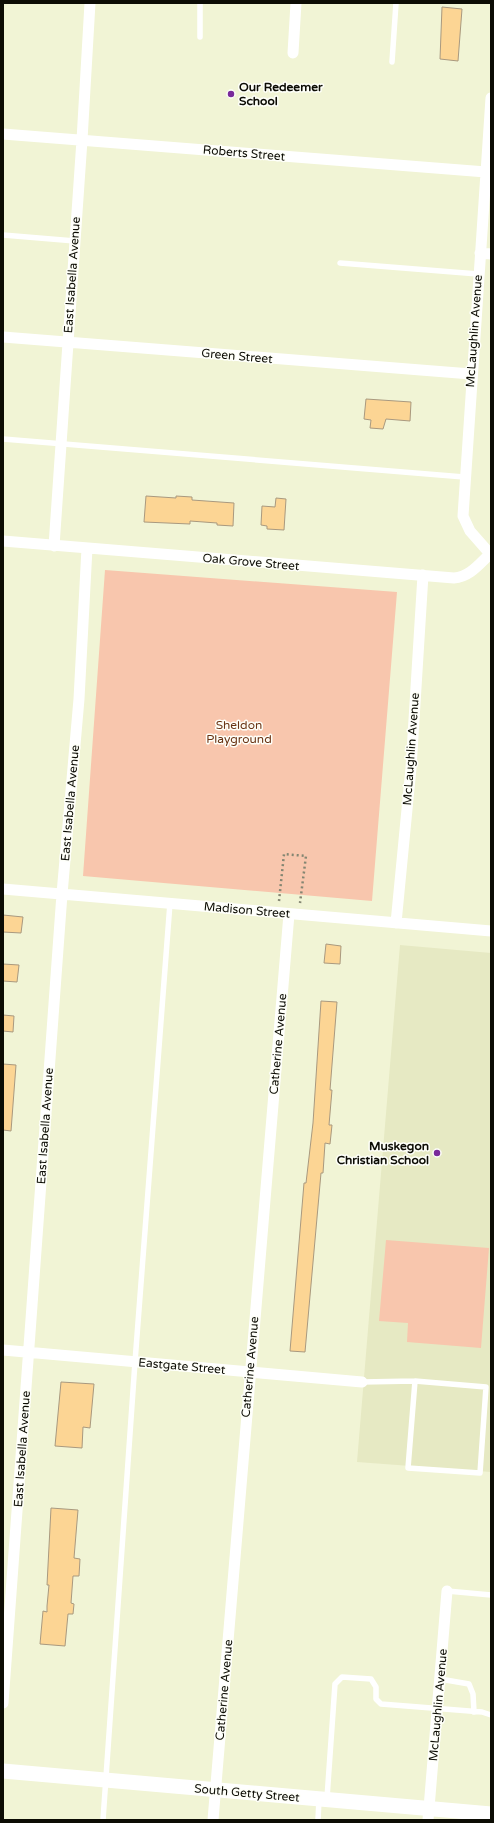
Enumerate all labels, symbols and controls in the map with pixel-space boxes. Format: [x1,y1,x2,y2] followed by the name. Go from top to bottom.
[239,80,323,108] place label: Our Redeemer School
[226,89,236,99] marker: Our Redeemer School
[202,142,286,164] street label: Roberts Street
[61,216,83,334] street label: East Isabella Avenue
[463,274,485,388] street label: McLaughlin Avenue
[201,346,274,366] street label: Green Street
[202,551,300,573] street label: Oak Grove Street
[400,692,422,806] street label: McLaughlin Avenue
[206,718,272,746] park label: Sheldon Playground
[58,744,82,862] street label: East Isabella Avenue
[203,899,291,921] street label: Madison Street
[267,993,289,1095] street label: Catherine Avenue
[34,1067,56,1185] street label: East Isabella Avenue
[337,1139,429,1167] place label: Muskegon Christian School
[432,1148,442,1158] marker: Muskegon Christian School
[239,1316,261,1418] street label: Catherine Avenue
[138,1355,227,1377] street label: Eastgate Street
[11,1390,33,1508] street label: East Isabella Avenue
[213,1639,235,1741] street label: Catherine Avenue
[426,1648,450,1762] street label: McLaughlin Avenue
[194,1781,301,1805] street label: South Getty Street

